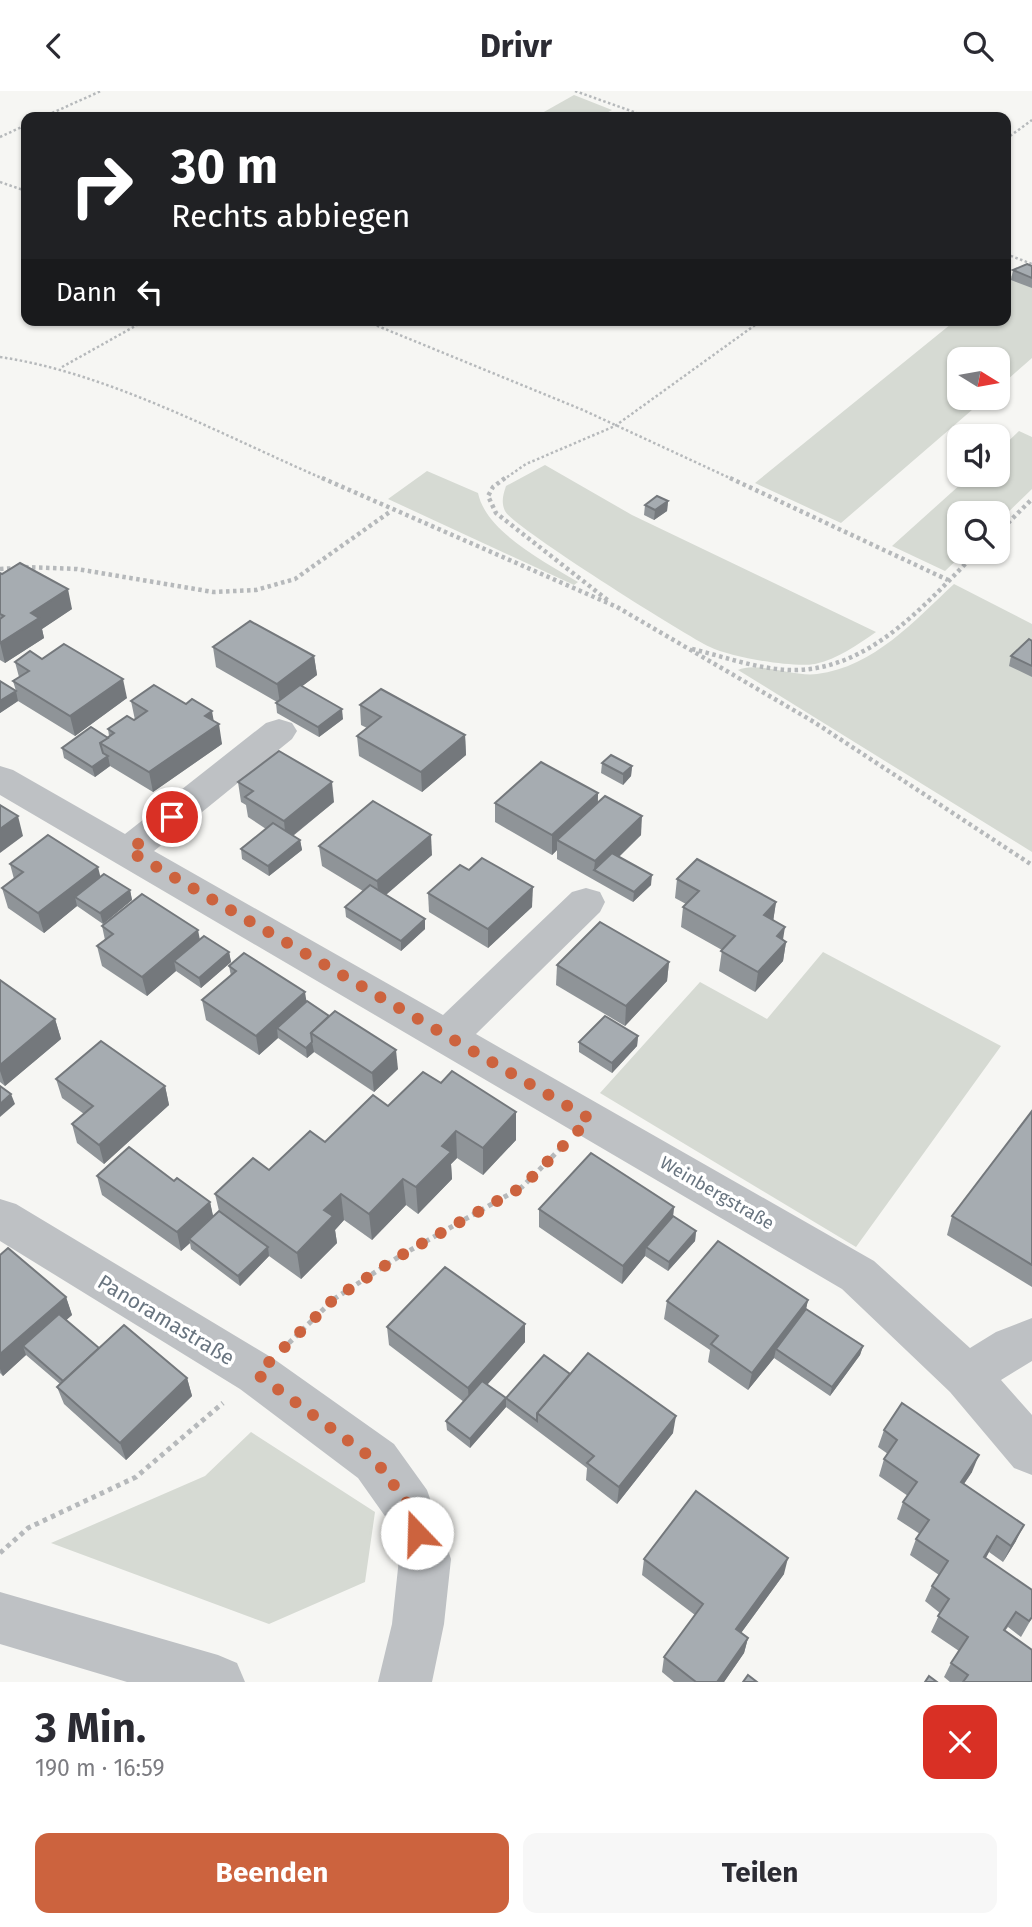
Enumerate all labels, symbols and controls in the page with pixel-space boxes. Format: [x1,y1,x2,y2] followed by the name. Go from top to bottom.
[35,27,73,65] icon: back
[480,27,552,65] text: Drivr
[959,27,997,65] icon: search
[171,137,278,196] text: 30 m
[56,140,147,231] icon: right
[171,197,411,235] text: Rechts abbiegen
[131,273,169,311] icon: left
[56,277,117,308] text: Dann
[947,347,1010,409] north arrow
[947,347,1010,564] map controls
[947,424,1010,487] button: sound
[947,501,1010,564] button: search
[142,787,202,847] pin
[153,798,191,836] icon: arrive
[656,1151,778,1235] street label: Weinbergstraße
[93,1269,239,1371] street label: Panoramastraße
[380,1496,454,1570] position arrow
[35,1703,146,1753] text: 3 Min.
[923,1705,997,1779] button: close
[35,1754,164,1782] text: 190 m · 16:59
[35,1833,509,1913] button: Beenden
[523,1833,997,1913] button: Teilen

